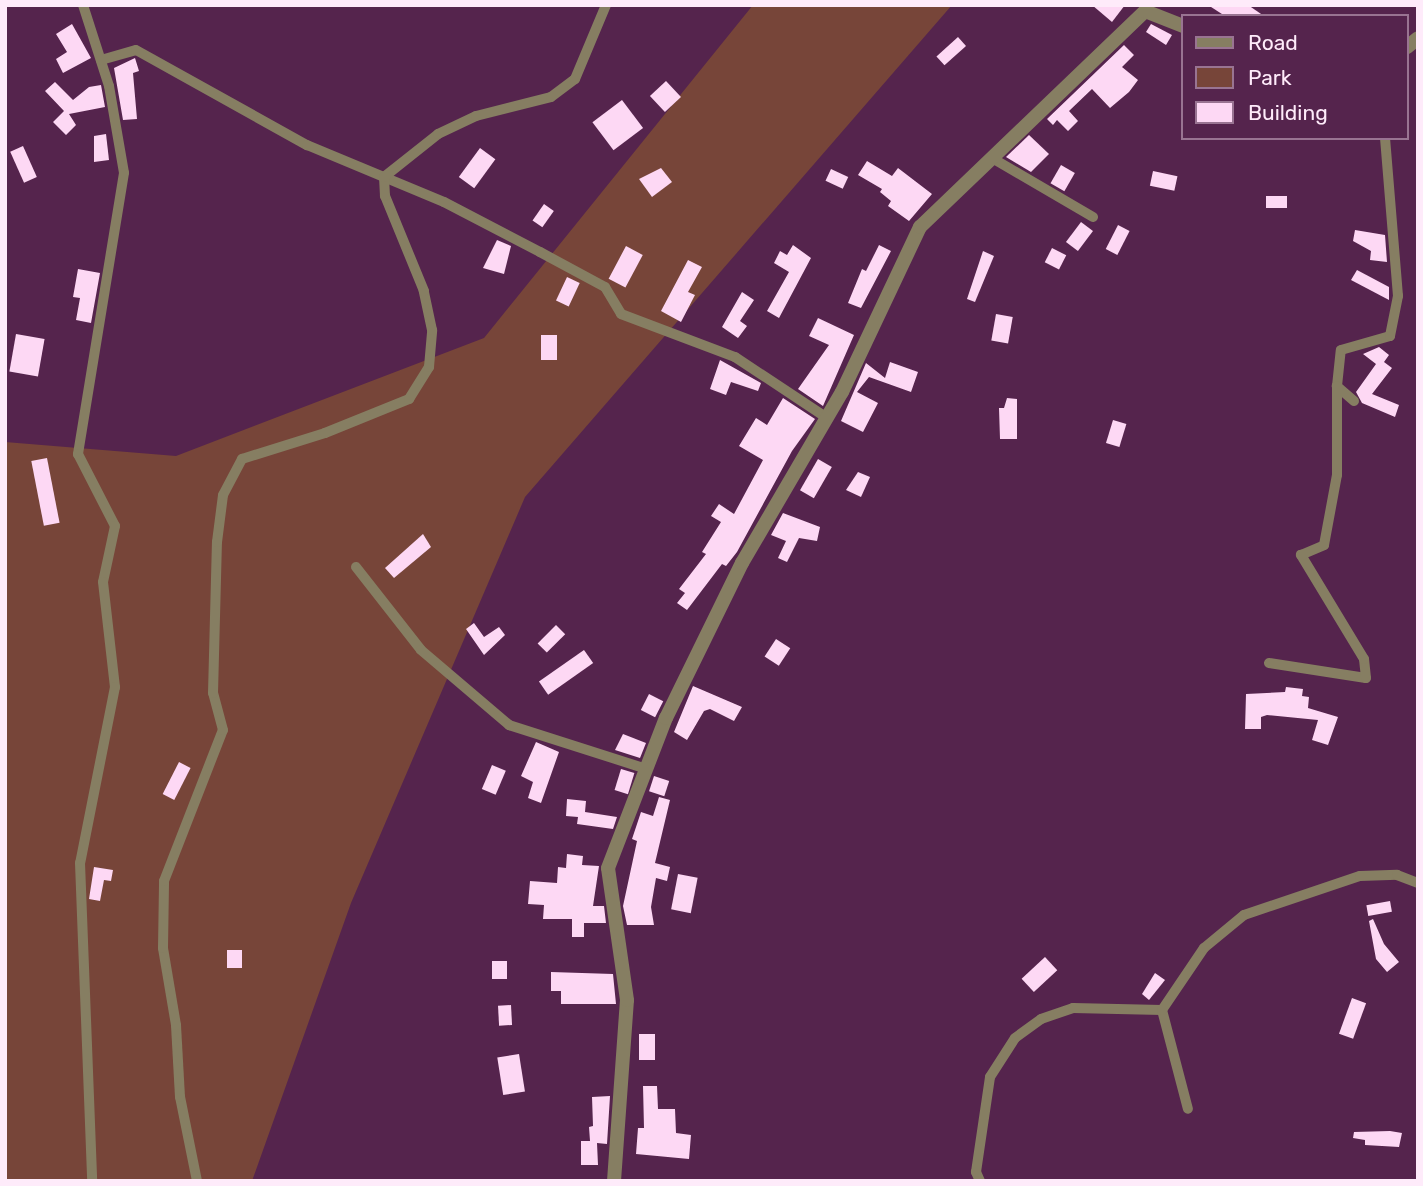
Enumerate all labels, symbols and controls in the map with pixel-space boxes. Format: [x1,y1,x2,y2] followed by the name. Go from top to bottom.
[1182,14,1409,140] legend
[1248,30,1298,55] text: Road
[1248,65,1292,90] text: Park
[1248,100,1328,125] text: Building

